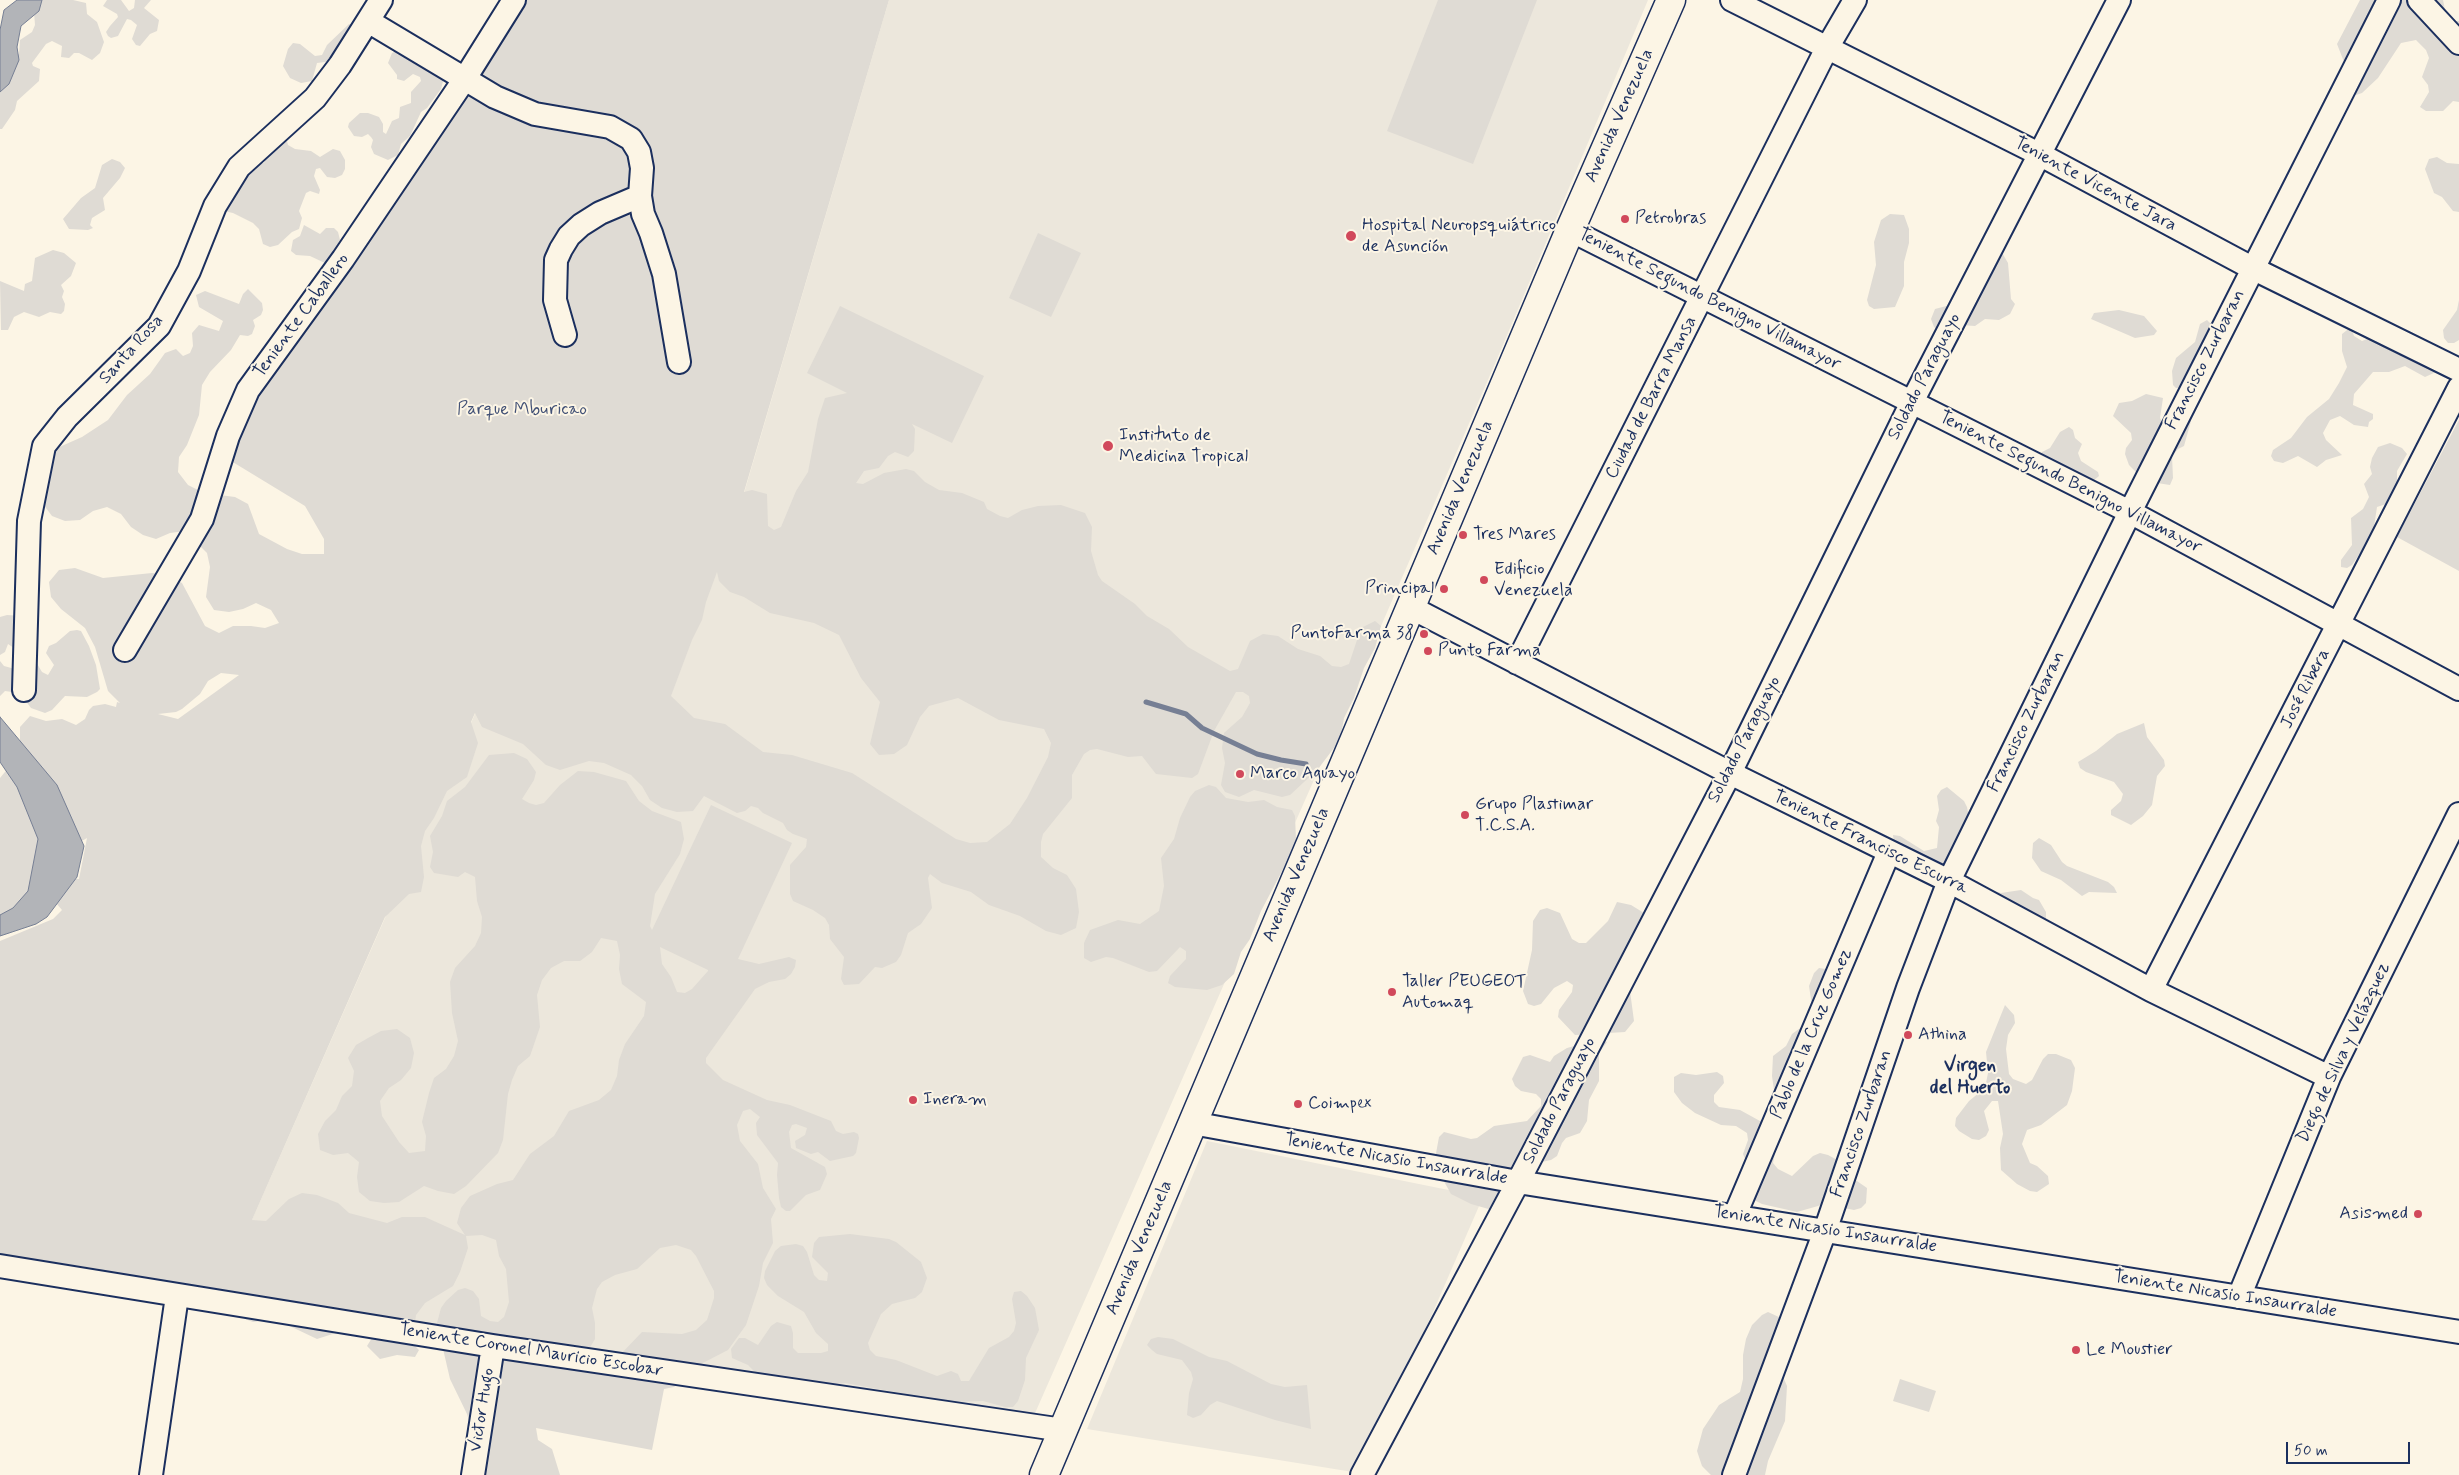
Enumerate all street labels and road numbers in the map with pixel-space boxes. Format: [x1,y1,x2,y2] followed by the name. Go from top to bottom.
[1581,46,1659,186] street label: Avenida Venezuela
[2010,133,2180,237] street label: Teniente Vicente Jara
[1574,224,1844,376] street label: Teniente Segundo Benigno Villamayor
[250,249,354,383] street label: Teniente Caballero
[2161,286,2251,434] street label: Francisco Zurbaran
[1884,310,1966,444] street label: Soldado Paraguayo
[95,311,169,389] street label: Santa Rosa
[1602,313,1702,483] street label: Ciudad de Barra Mansa
[1935,407,2205,559] street label: Teniente Segundo Benigno Villamayor
[1423,417,1499,559] street label: Avenida Venezuela
[2277,645,2335,733] street label: José Ribera
[1983,648,2071,796] street label: Francisco Zurbaran
[1704,673,1786,807] street label: Soldado Paraguayo
[1769,786,1971,900] street label: Teniente Francisco Escurra
[1259,804,1335,946] street label: Avenida Venezuela
[1766,946,1858,1122] street label: Pablo de la Cruz Gomez
[2293,959,2395,1147] street label: Diego de Silva y Velázquez
[1519,1034,1601,1168] street label: Soldado Paraguayo
[1827,1048,1897,1200] street label: Francisco Zurbaran
[1283,1130,1509,1190] street label: Teniente Nicasio Insaurralde
[1102,1177,1178,1319] street label: Avenida Venezuela
[1712,1202,1938,1258] street label: Teniente Nicasio Insaurralde
[2112,1267,2338,1323] street label: Teniente Nicasio Insaurralde
[398,1319,664,1383] street label: Teniente Coronel Mauricio Escobar
[466,1366,500,1454] street label: Victor Hugo

